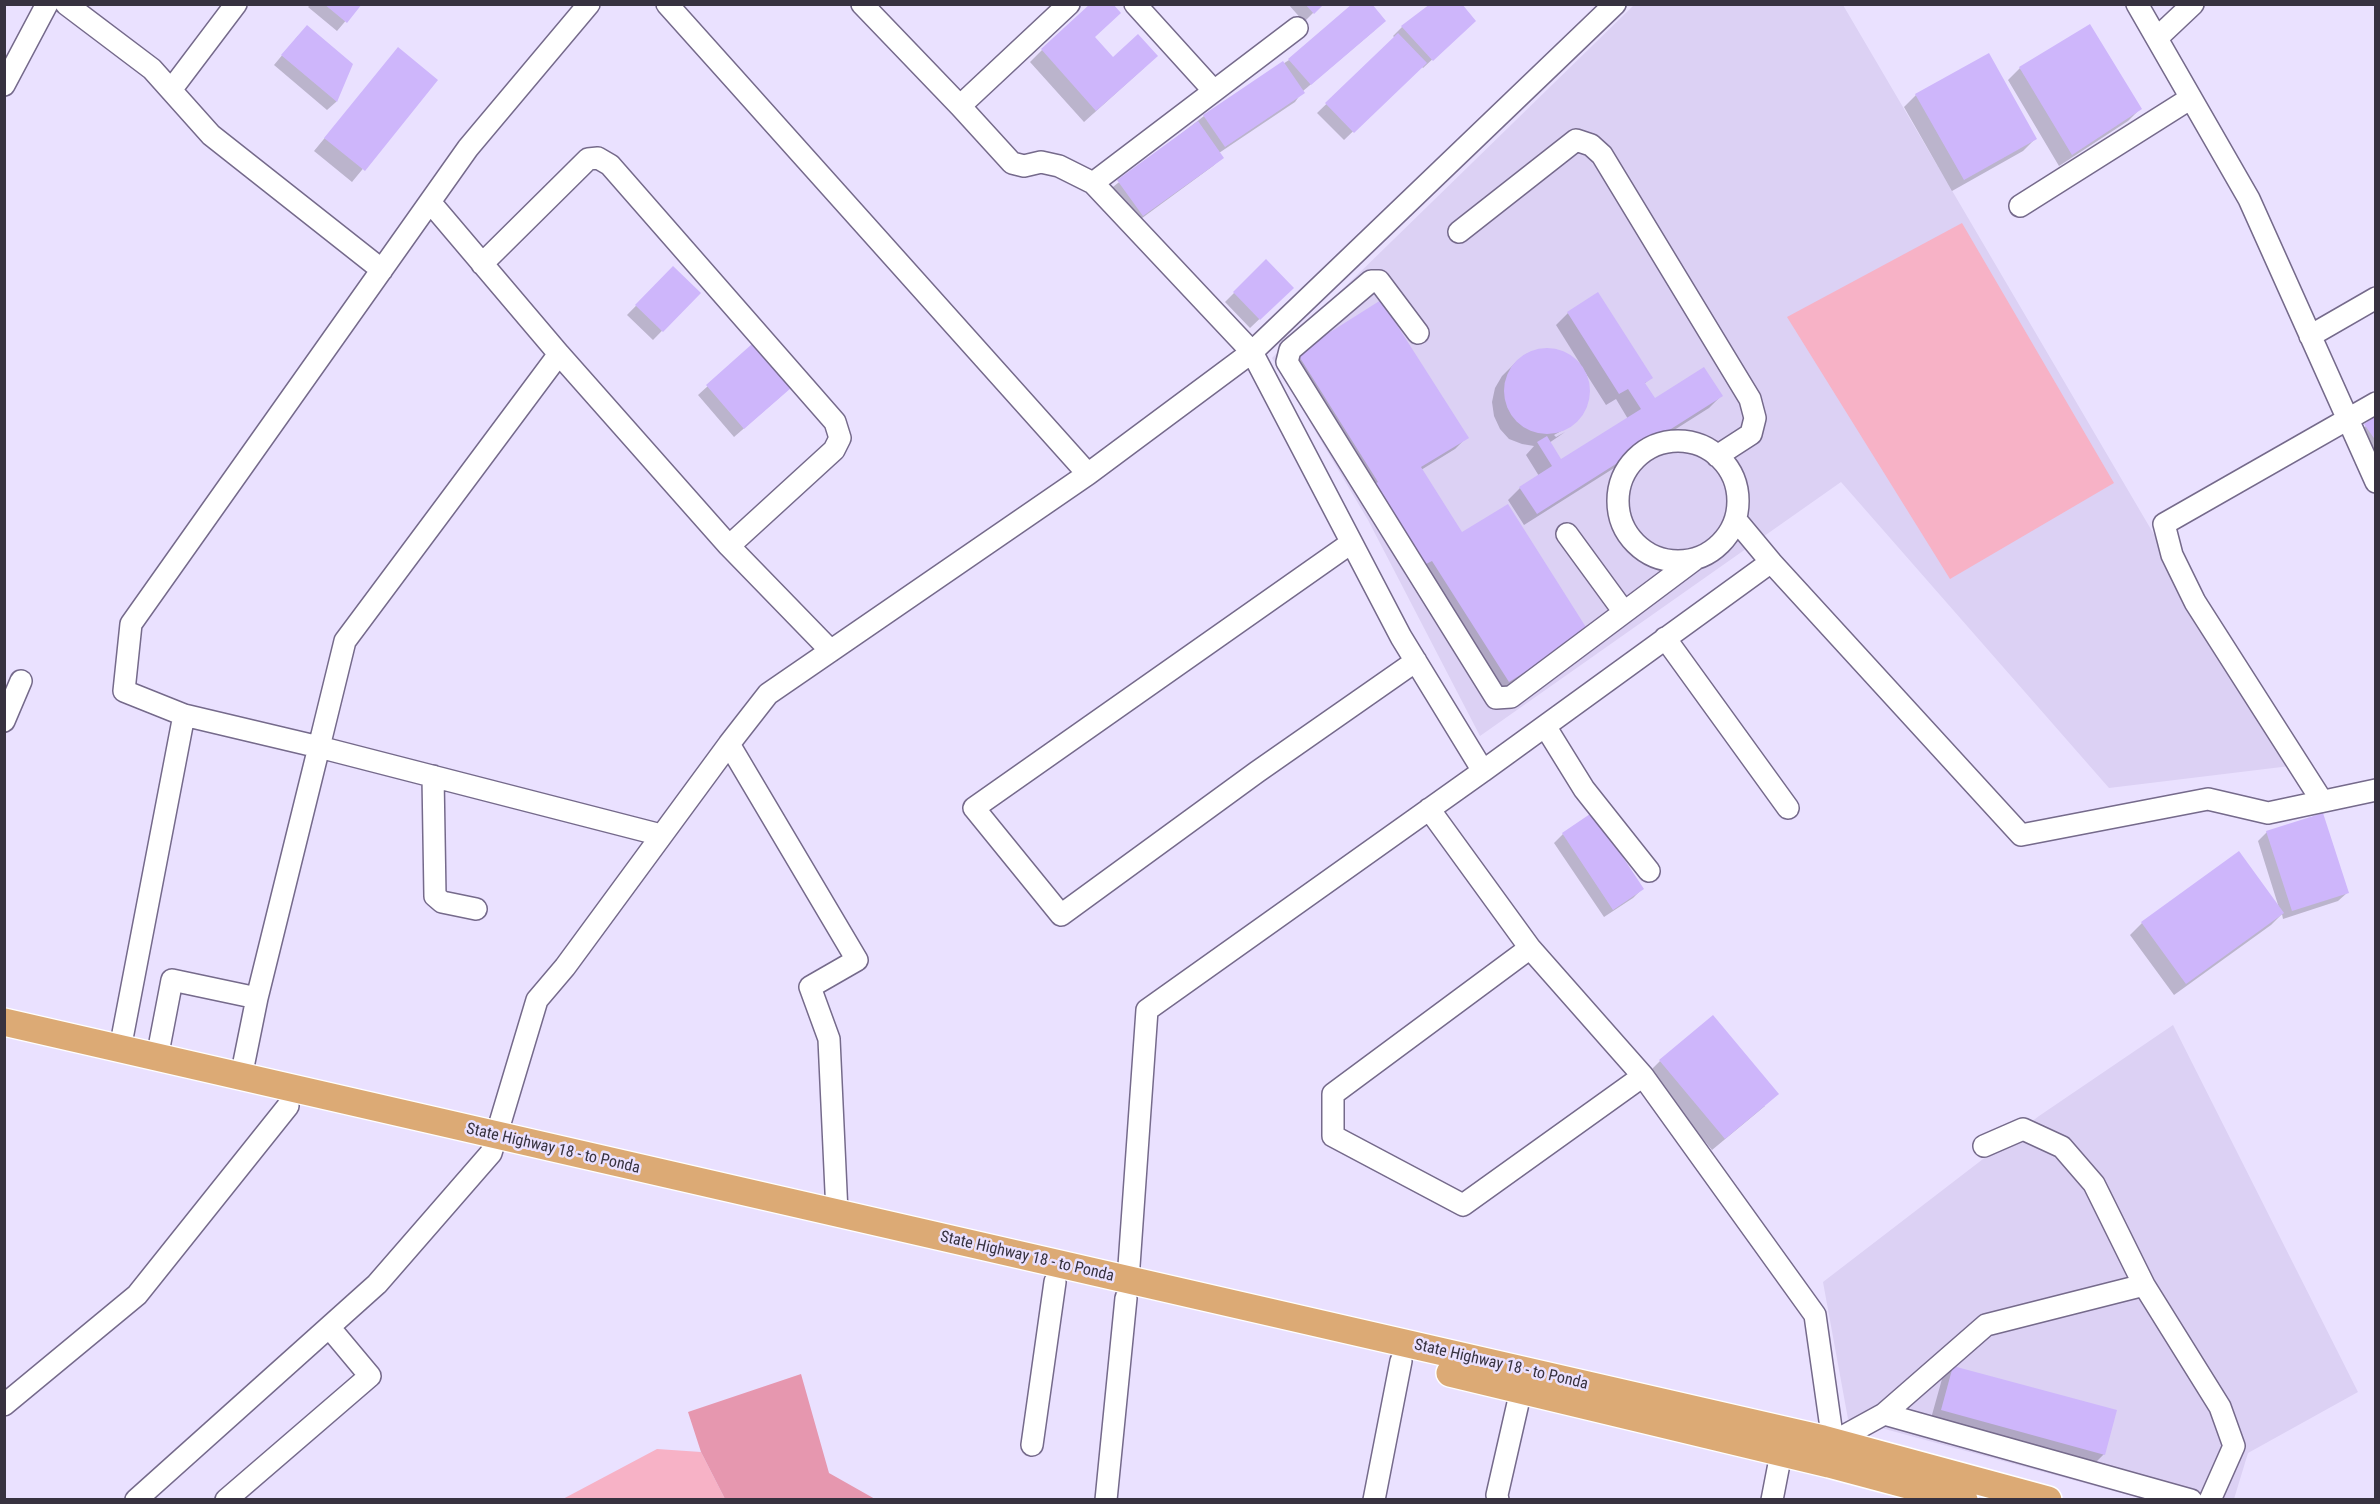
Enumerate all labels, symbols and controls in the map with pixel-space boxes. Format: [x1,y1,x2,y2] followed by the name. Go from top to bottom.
[464,1120,642,1178] street label: State Highway 18 - to Ponda
[938,1228,1116,1286] street label: State Highway 18 - to Ponda
[1412,1336,1590,1394] street label: State Highway 18 - to Ponda

